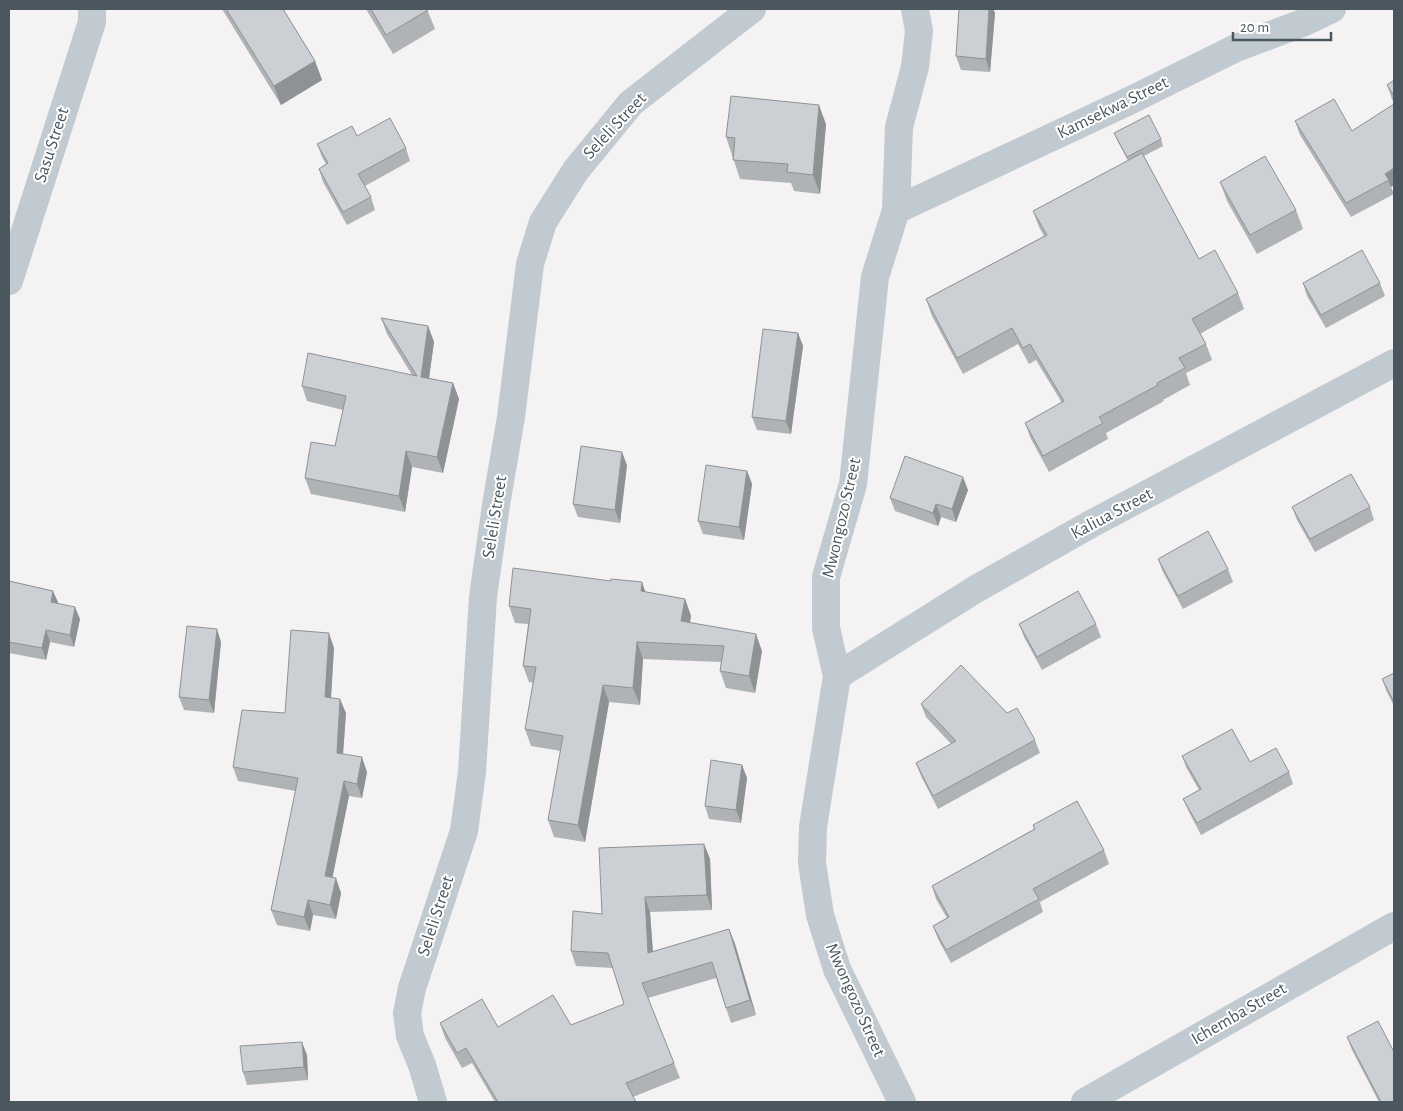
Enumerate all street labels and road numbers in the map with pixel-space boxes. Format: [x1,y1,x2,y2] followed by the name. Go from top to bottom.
[1055,73,1171,143] street label: Kamsekwa Street
[580,89,650,163] street label: Seleli Street
[31,105,73,185] street label: Sasu Street
[819,456,865,580] street label: Mwongozo Street
[480,474,510,560] street label: Seleli Street
[1068,485,1156,543] street label: Kaliua Street
[415,873,458,958] street label: Seleli Street
[822,940,888,1060] street label: Mwongozo Street
[1188,979,1290,1048] street label: Ichemba Street

